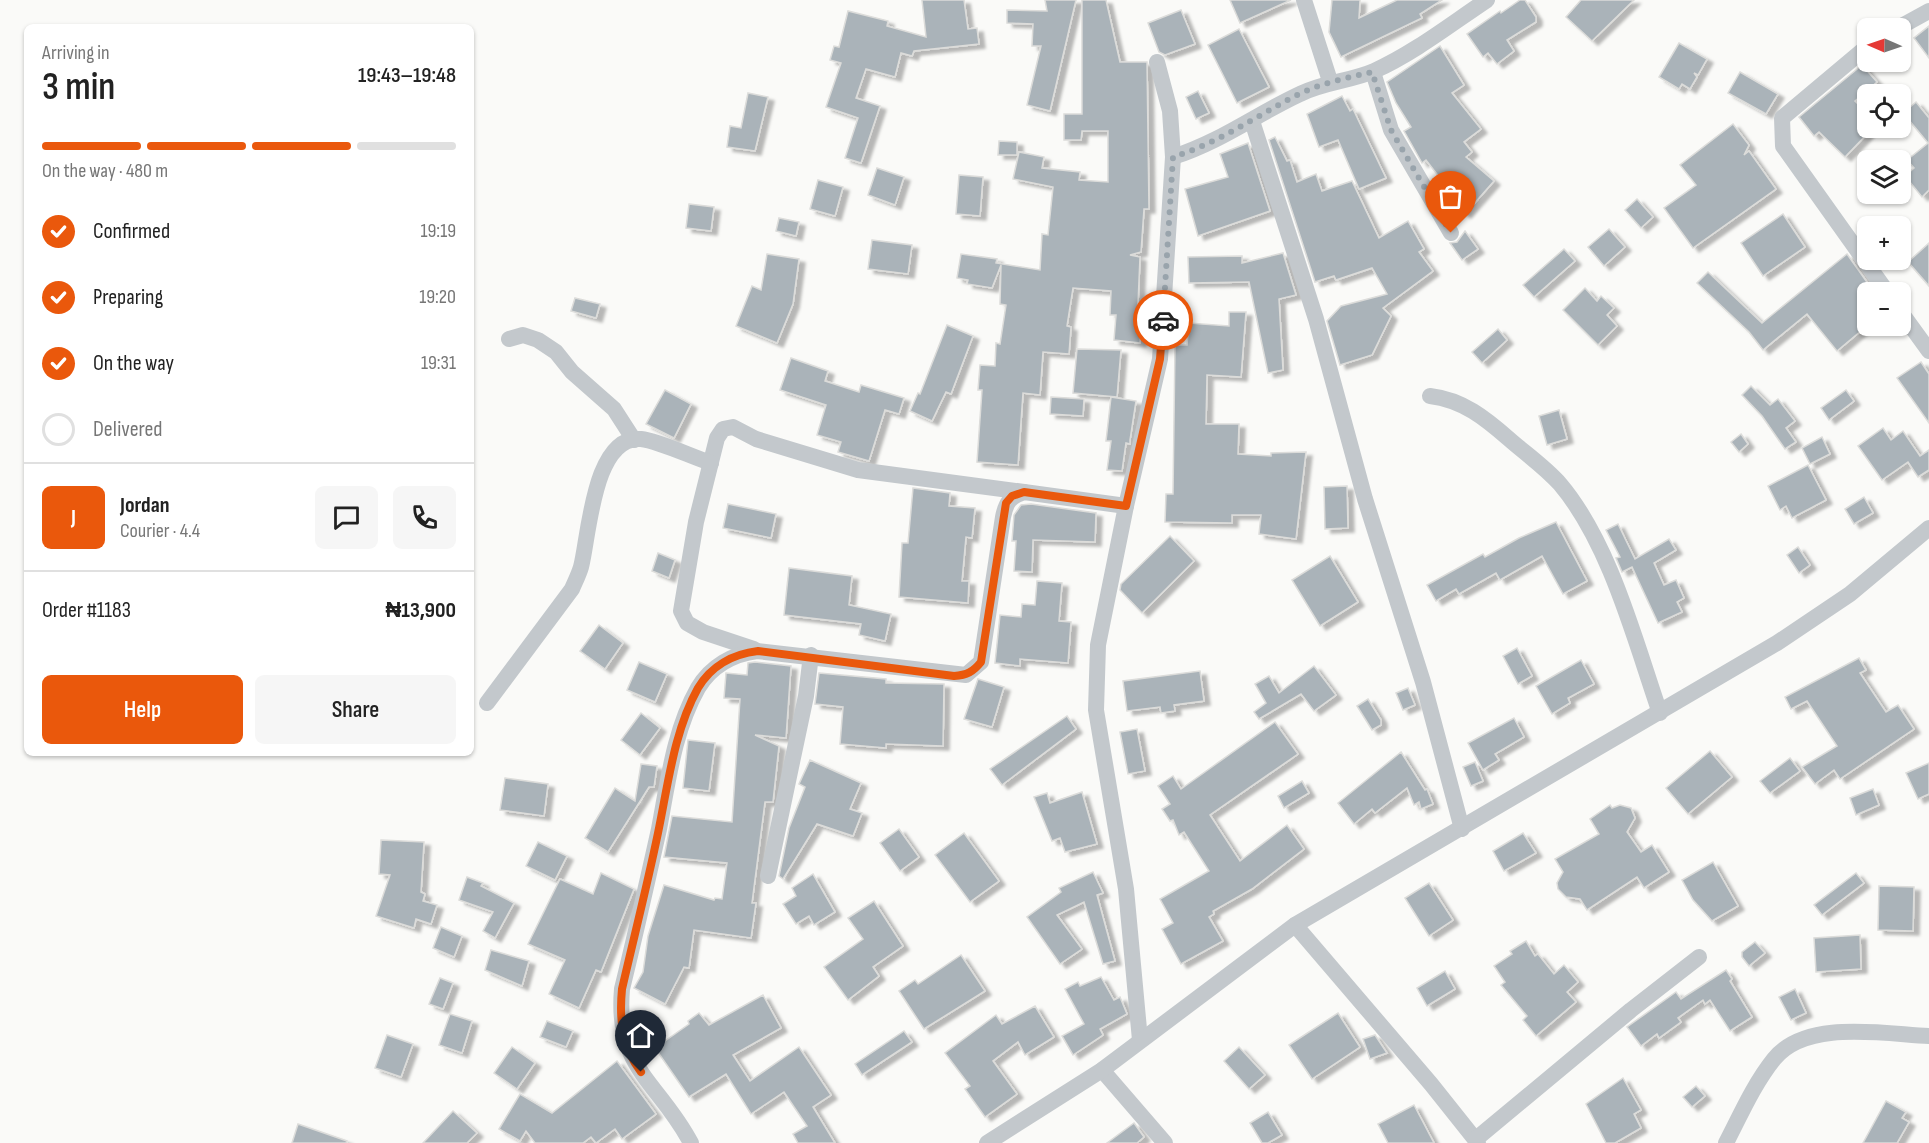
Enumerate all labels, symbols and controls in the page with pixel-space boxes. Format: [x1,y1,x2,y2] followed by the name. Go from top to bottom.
[1857,18,1911,72] north arrow
[1857,18,1911,336] map controls
[42,41,110,65] text: Arriving in
[358,62,456,89] text: 19:43–19:48
[42,64,115,111] text: 3 min
[1857,84,1911,138] button: locate
[1857,150,1911,204] button: layers
[42,159,168,183] text: On the way · 480 m
[1425,171,1476,233] pin
[1434,180,1467,213] icon: bag
[42,215,75,248] icon: check
[1857,216,1911,270] button: +
[93,218,170,245] text: Confirmed
[421,219,456,243] text: 19:19
[42,281,75,314] icon: check
[1857,282,1911,336] button: −
[93,284,163,311] text: Preparing
[419,285,456,309] text: 19:20
[1133,290,1193,350] courier
[1147,304,1180,337] icon: car
[42,347,75,380] icon: check
[93,350,174,377] text: On the way
[421,351,456,375] text: 19:31
[93,416,162,443] text: Delivered
[315,486,378,549] button: chat
[393,486,456,549] button: phone
[120,492,169,519] text: Jordan
[71,504,76,531] text: J
[120,519,200,543] text: Courier · 4.4
[42,597,131,624] text: Order #1183
[385,597,456,624] text: ₦13,900
[42,675,243,744] button: Help
[255,675,456,744] button: Share
[615,1010,666,1072] pin
[624,1019,657,1052] icon: home

